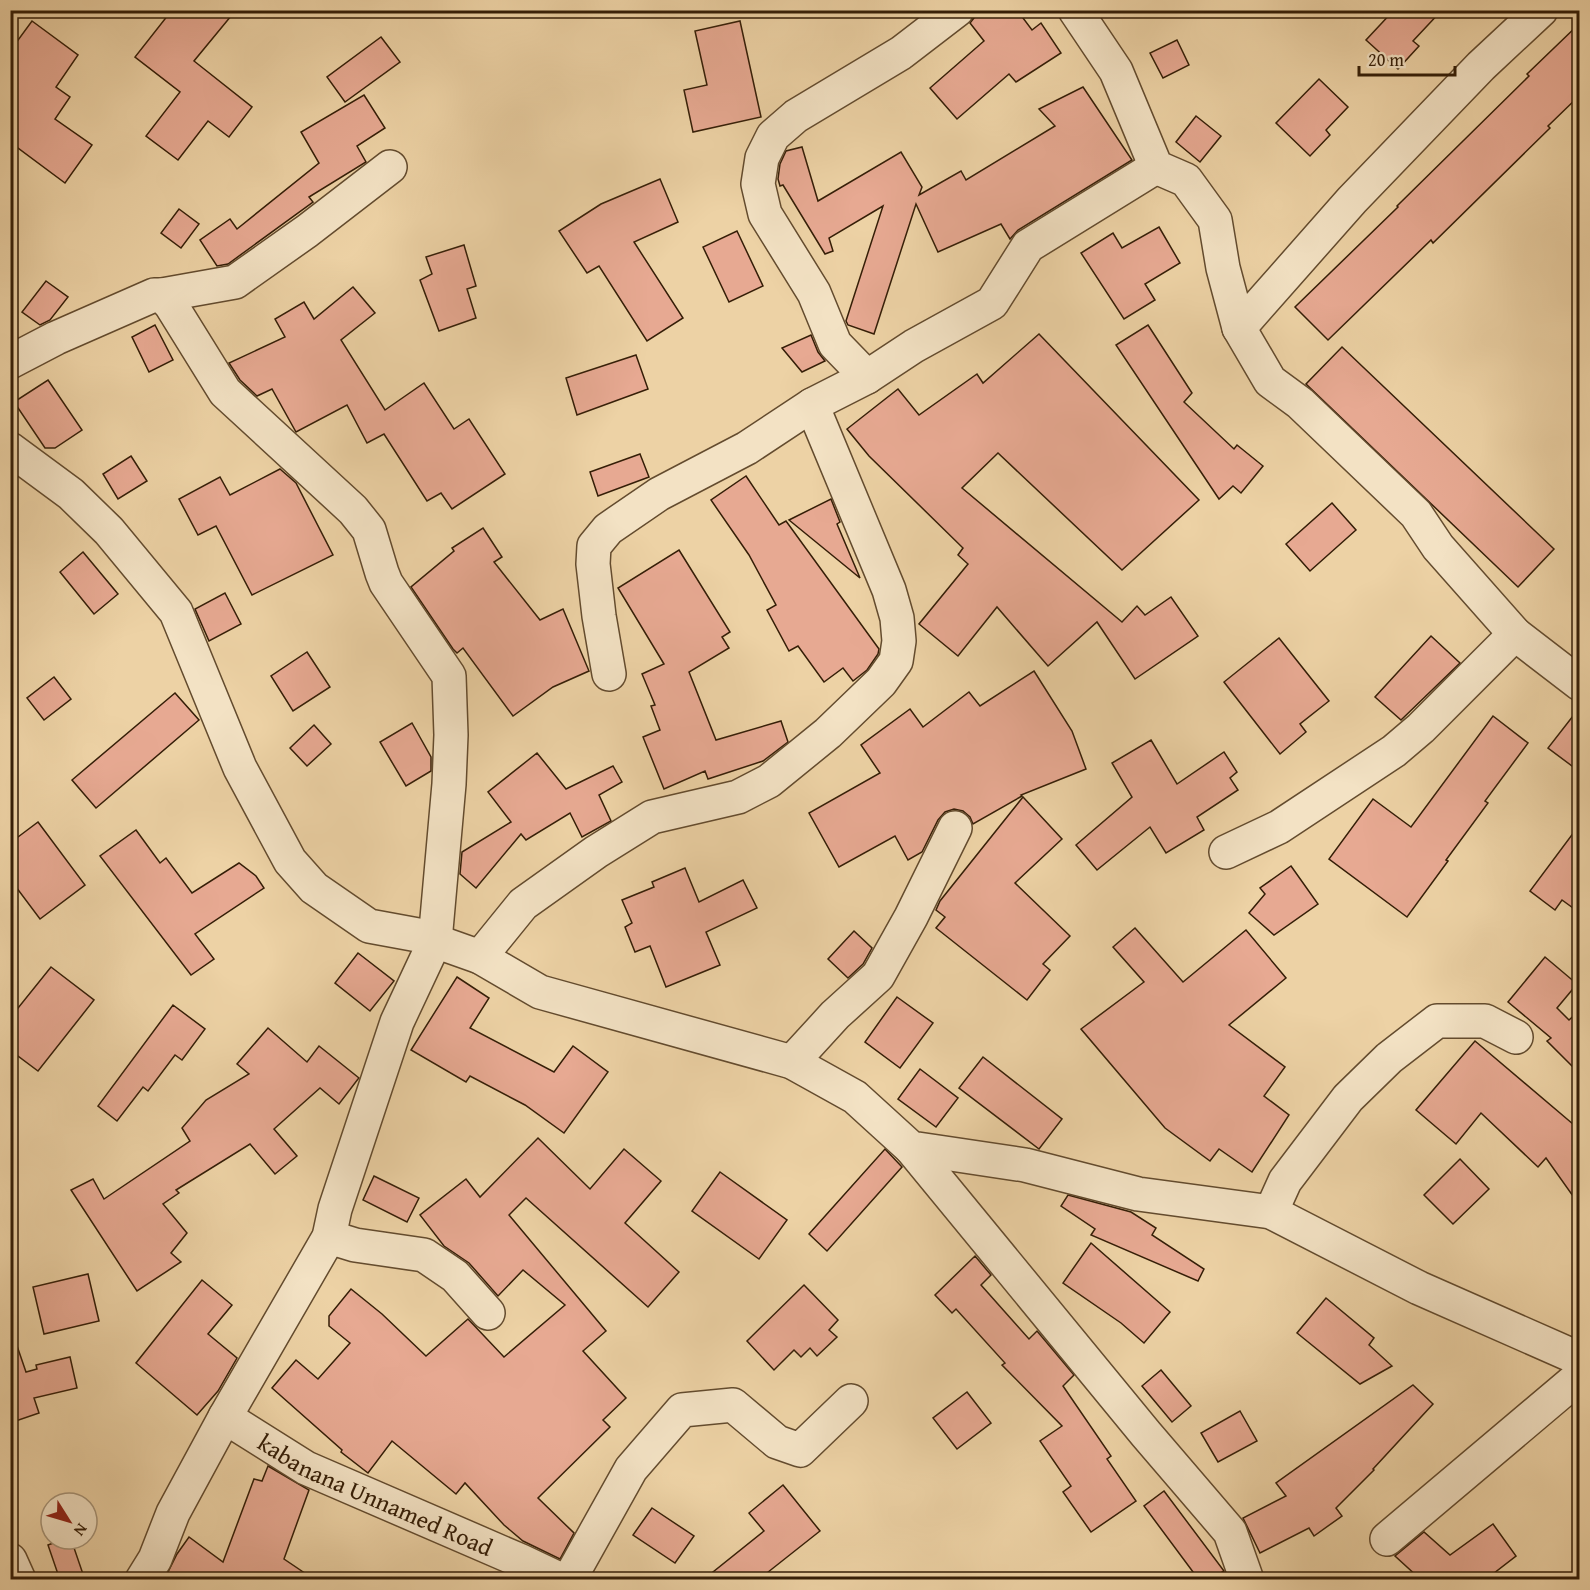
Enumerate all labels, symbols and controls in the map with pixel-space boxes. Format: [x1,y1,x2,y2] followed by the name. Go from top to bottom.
[1359,39,1455,77] scale bar
[1368,46,1404,73] text: 20 m
[251,1425,499,1564] street label: kabanana Unnamed Road
[39,1491,99,1551] north arrow
[68,1519,94,1542] text: N

